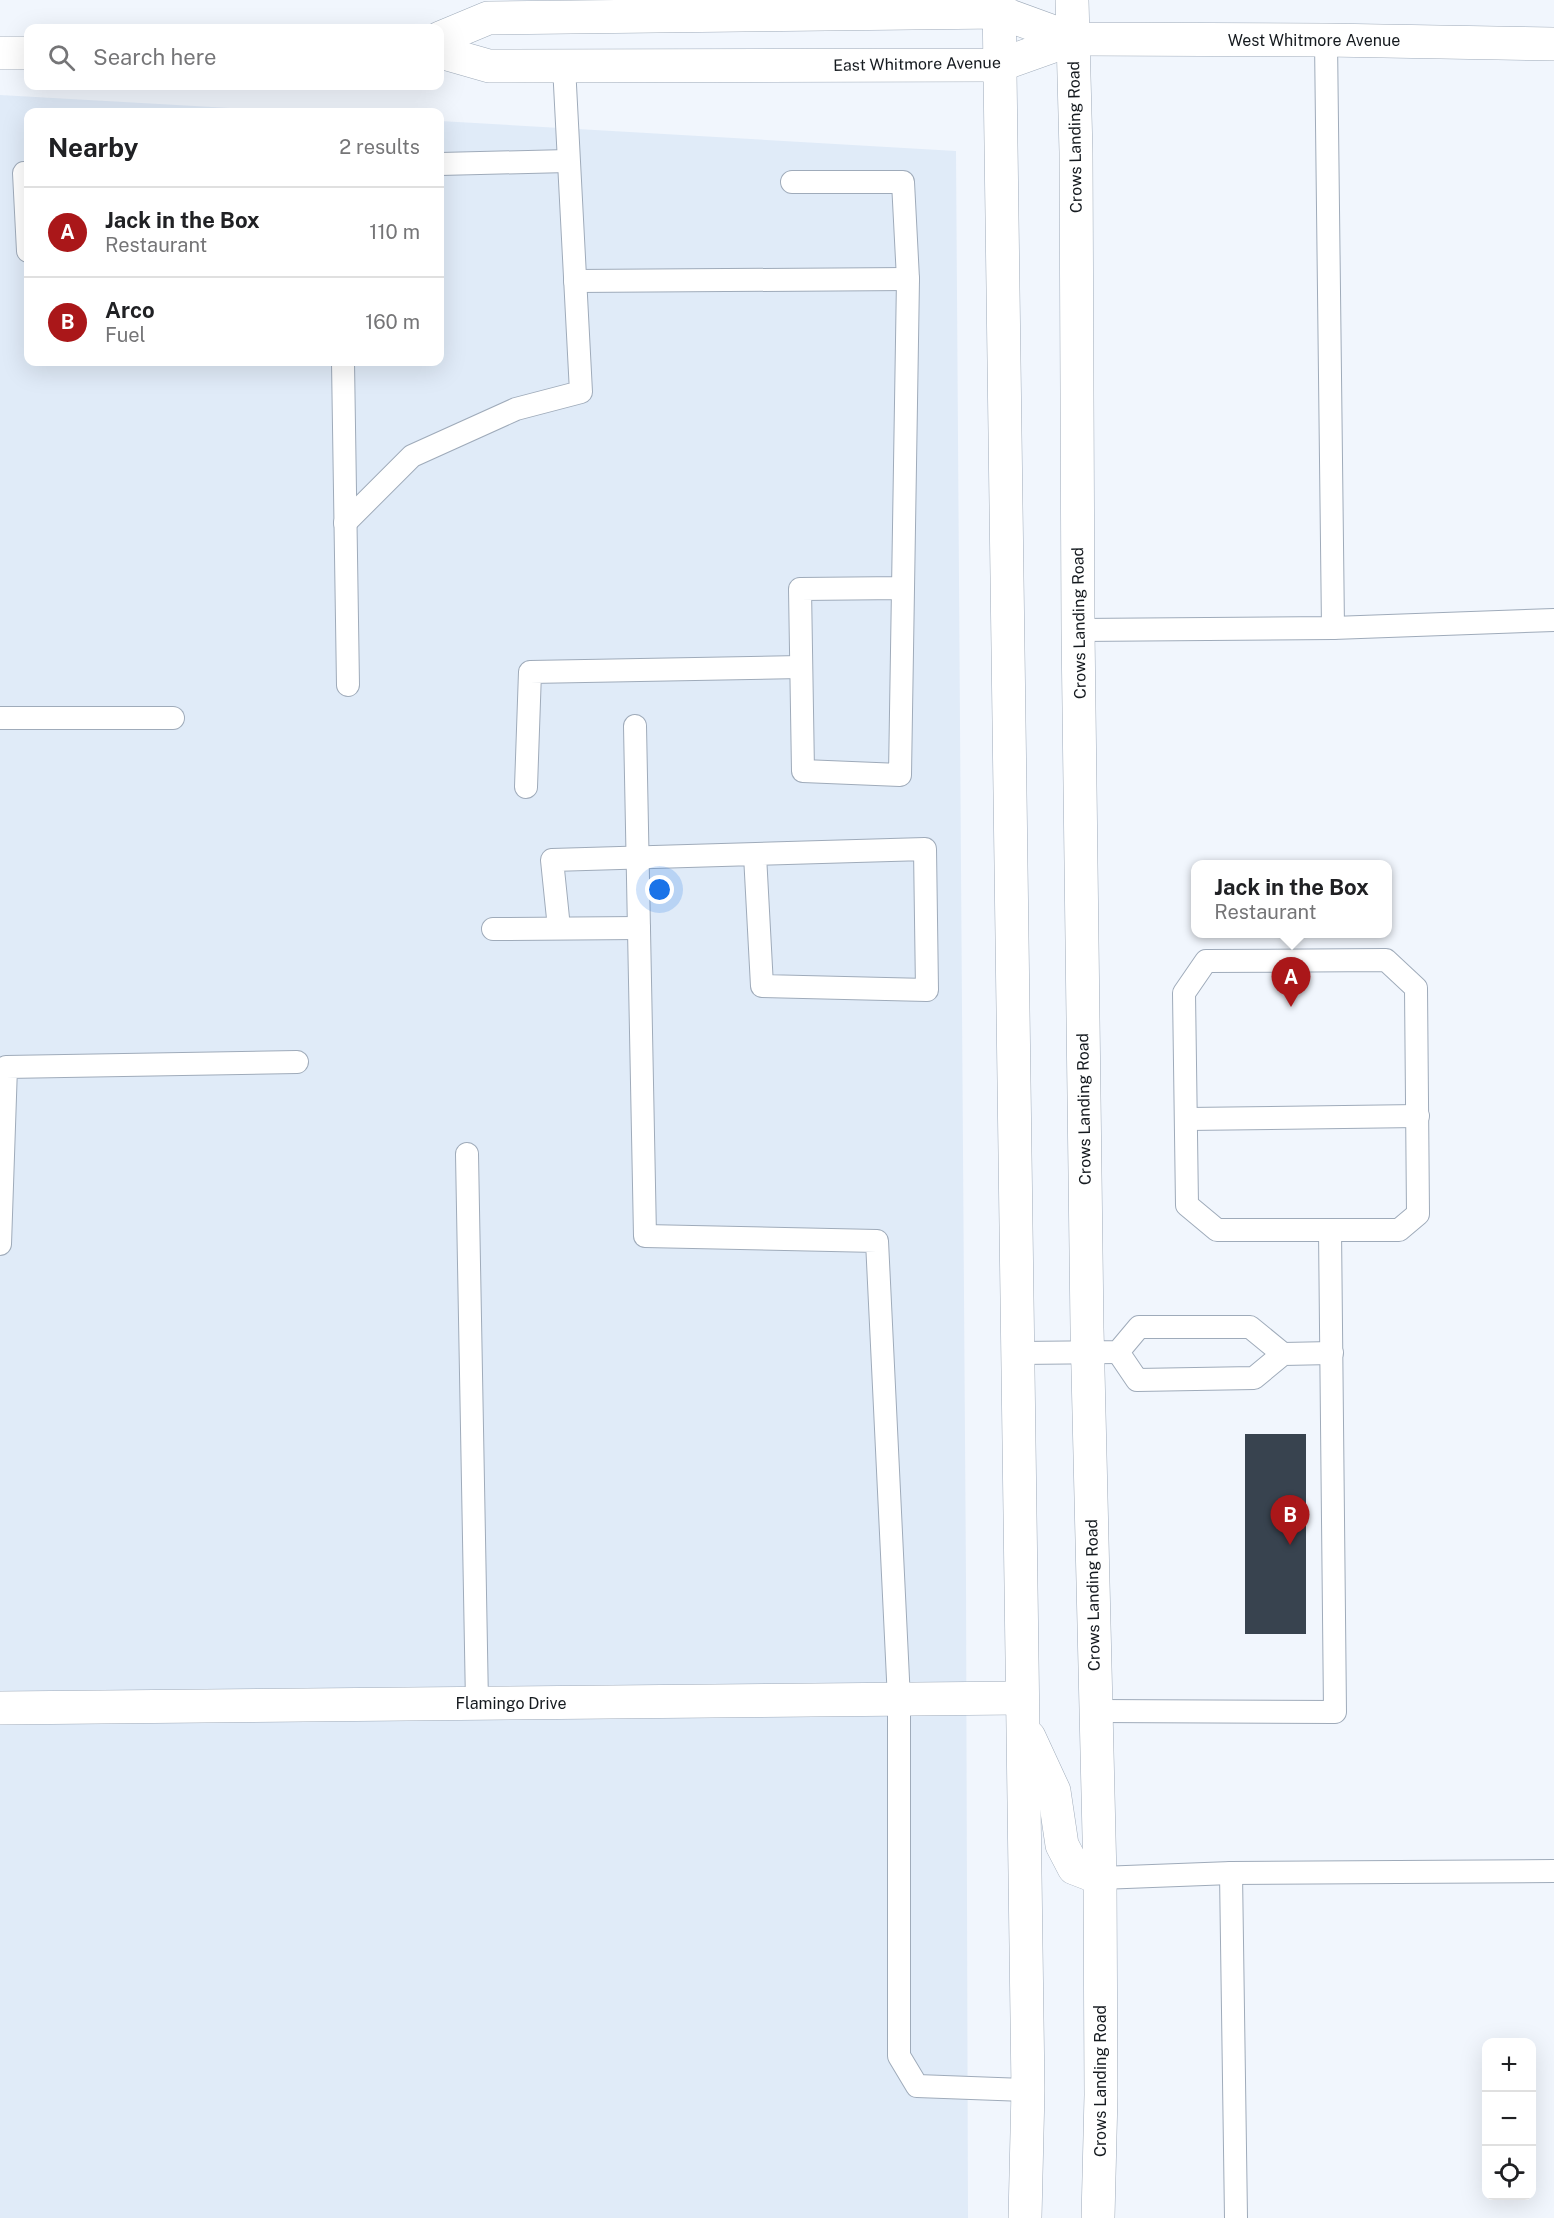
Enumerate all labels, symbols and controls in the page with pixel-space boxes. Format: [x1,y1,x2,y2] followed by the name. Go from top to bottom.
[24,24,444,90] search box
[1228,31,1400,50] street label: West Whitmore Avenue
[45,41,78,74] icon: search
[93,44,217,70] text: Search here
[833,53,1001,75] street label: East Whitmore Avenue
[1064,61,1086,213] street label: Crows Landing Road
[48,132,138,163] text: Nearby
[339,135,420,159] text: 2 results
[105,207,260,233] text: Jack in the Box
[60,220,75,244] text: A
[369,220,420,244] text: 110 m
[105,233,207,257] text: Restaurant
[105,297,155,323] text: Arco
[61,310,74,334] text: B
[365,310,420,334] text: 160 m
[105,323,146,347] text: Fuel
[1068,547,1090,699] street label: Crows Landing Road
[1191,860,1392,938] popup
[1214,874,1369,900] text: Jack in the Box
[645,875,674,904] your location
[1214,900,1316,924] text: Restaurant
[1272,958,1310,1007] pin: A
[1073,1033,1095,1185] street label: Crows Landing Road
[1270,1496,1310,1545] pin: B
[1082,1519,1104,1671] street label: Crows Landing Road
[455,1694,567,1713] street label: Flamingo Drive
[1091,2005,1110,2157] street label: Crows Landing Road
[1482,2038,1536,2200] map controls
[1482,2038,1536,2092] button: +
[1482,2092,1536,2146] button: −
[1482,2146,1536,2200] button: locate

